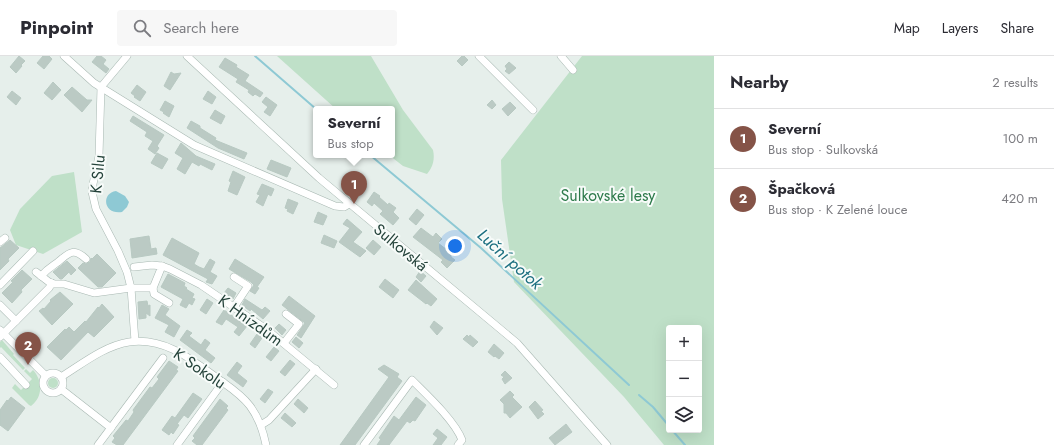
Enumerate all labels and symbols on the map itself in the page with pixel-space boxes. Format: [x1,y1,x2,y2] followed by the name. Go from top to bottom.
[84,154,111,195] street label: K Silu
[341,171,367,204] pin: 1
[561,184,656,207] park label: Sulkovské lesy
[369,218,433,277] street label: Sulkovská
[472,223,548,295] water label: Luční potok
[445,236,465,256] your location
[214,289,288,352] street label: K Hnízdům
[15,332,41,365] pin: 2
[169,342,231,394] street label: K Sokolu

